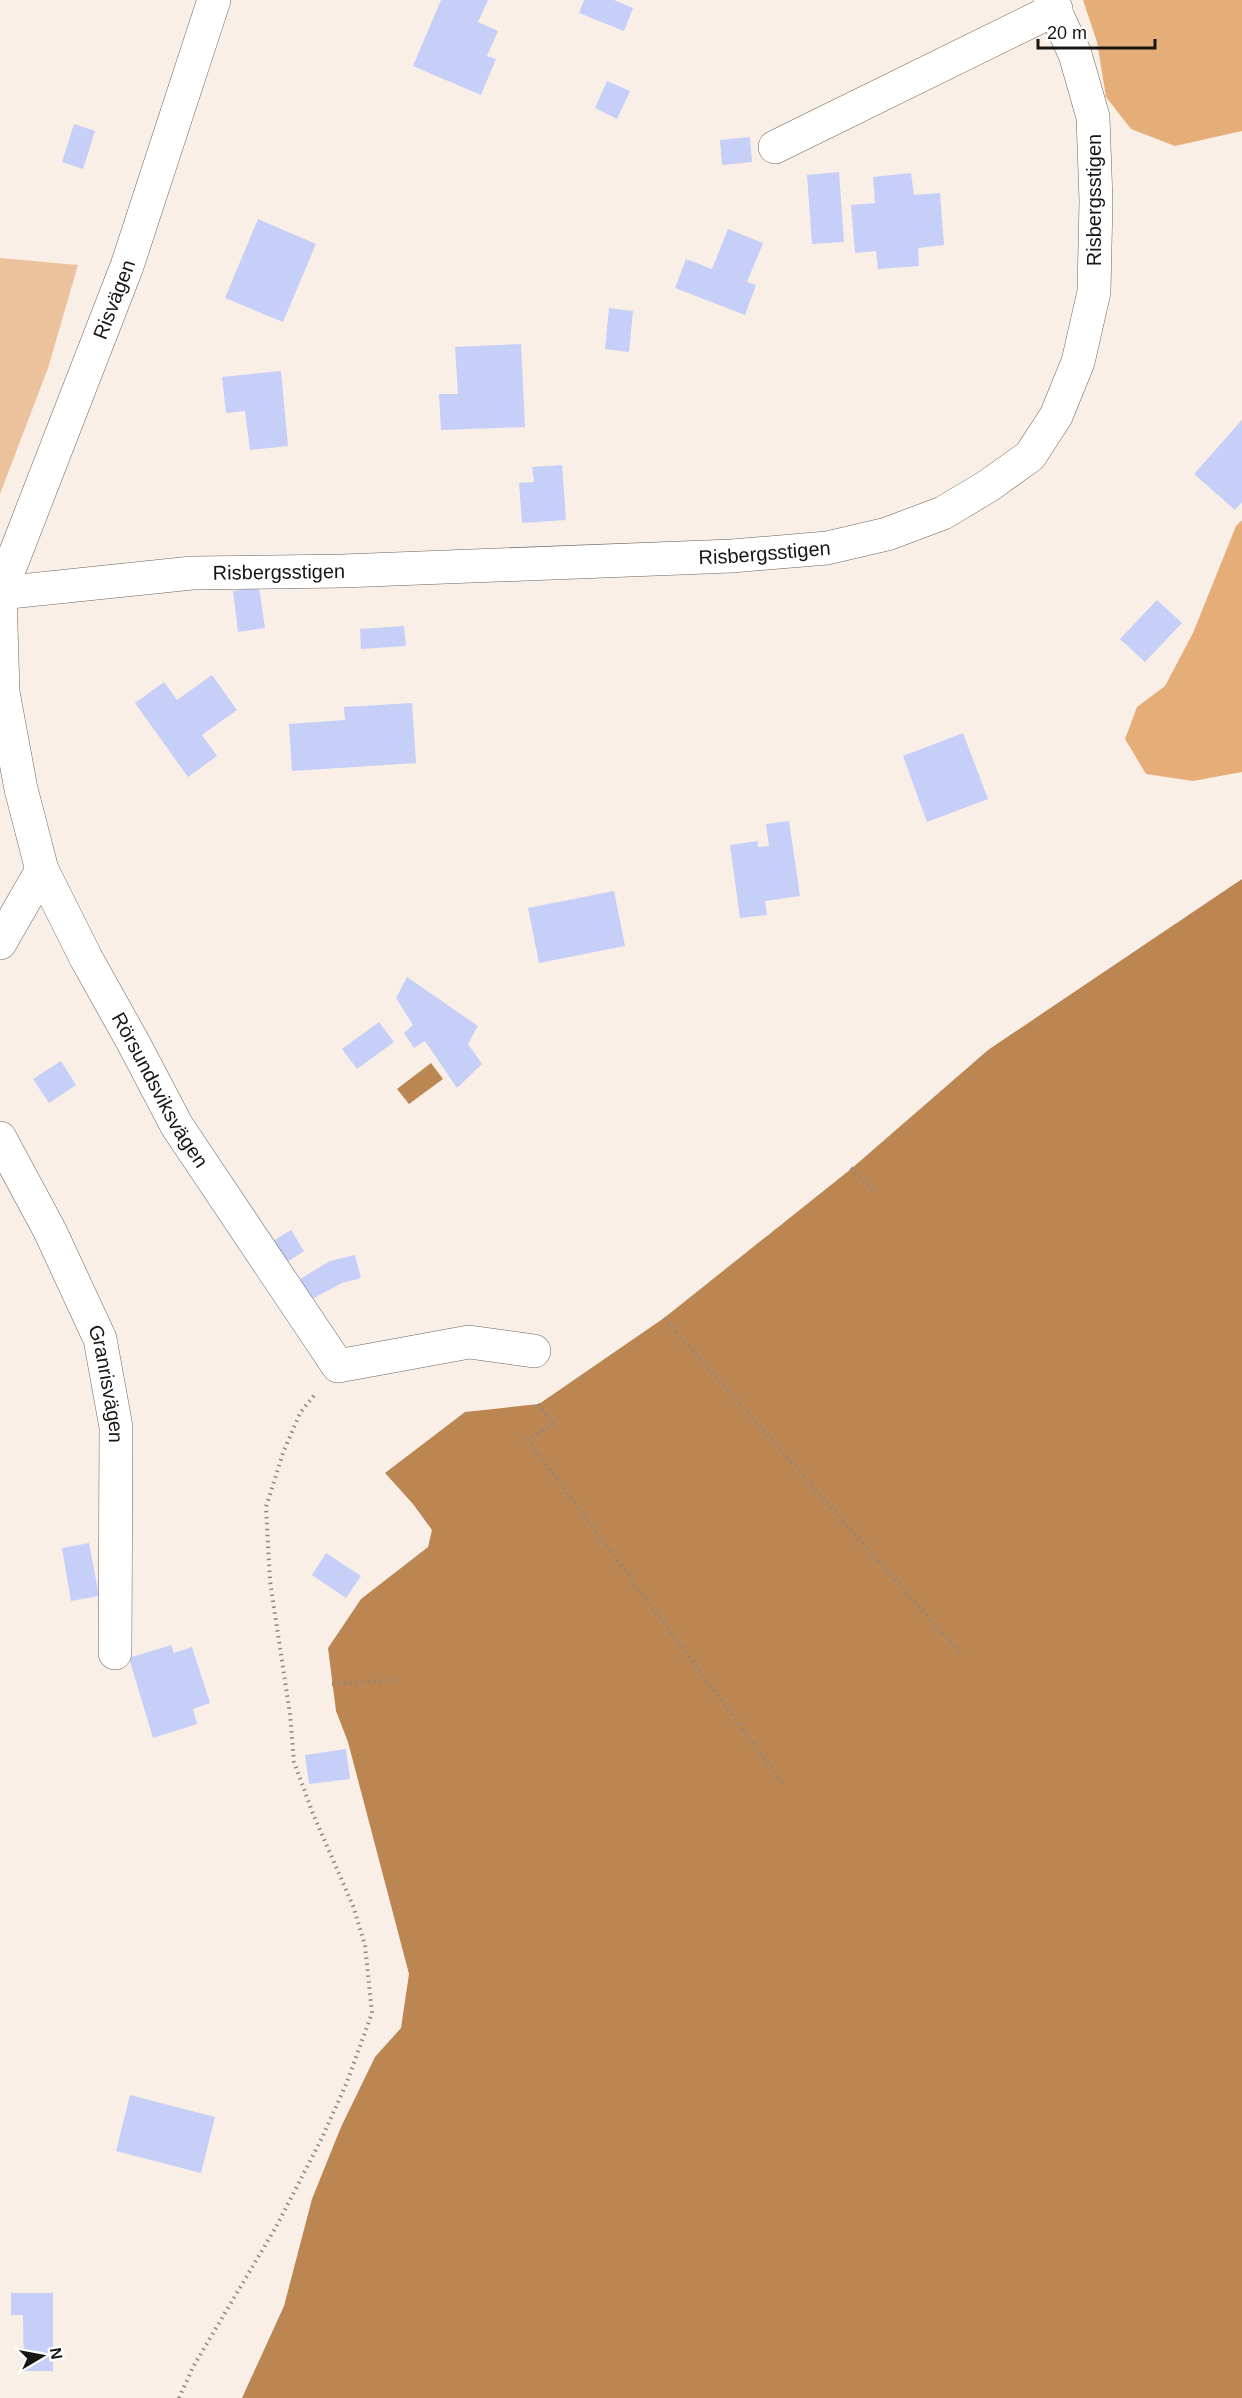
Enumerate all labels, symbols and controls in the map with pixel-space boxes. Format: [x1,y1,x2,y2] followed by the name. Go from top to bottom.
[1038,12,1155,50] scale bar
[1047,23,1087,43] text: 20 m
[1083,134,1105,266] street label: Risbergsstigen
[89,257,139,342] street label: Risvägen
[698,537,831,568] street label: Risbergsstigen
[213,560,345,584] street label: Risbergsstigen
[108,1008,213,1172] street label: Rörsundsviksvägen
[84,1321,128,1443] street label: Granrisvägen
[12,2326,72,2386] north arrow
[47,2346,66,2361] text: N

